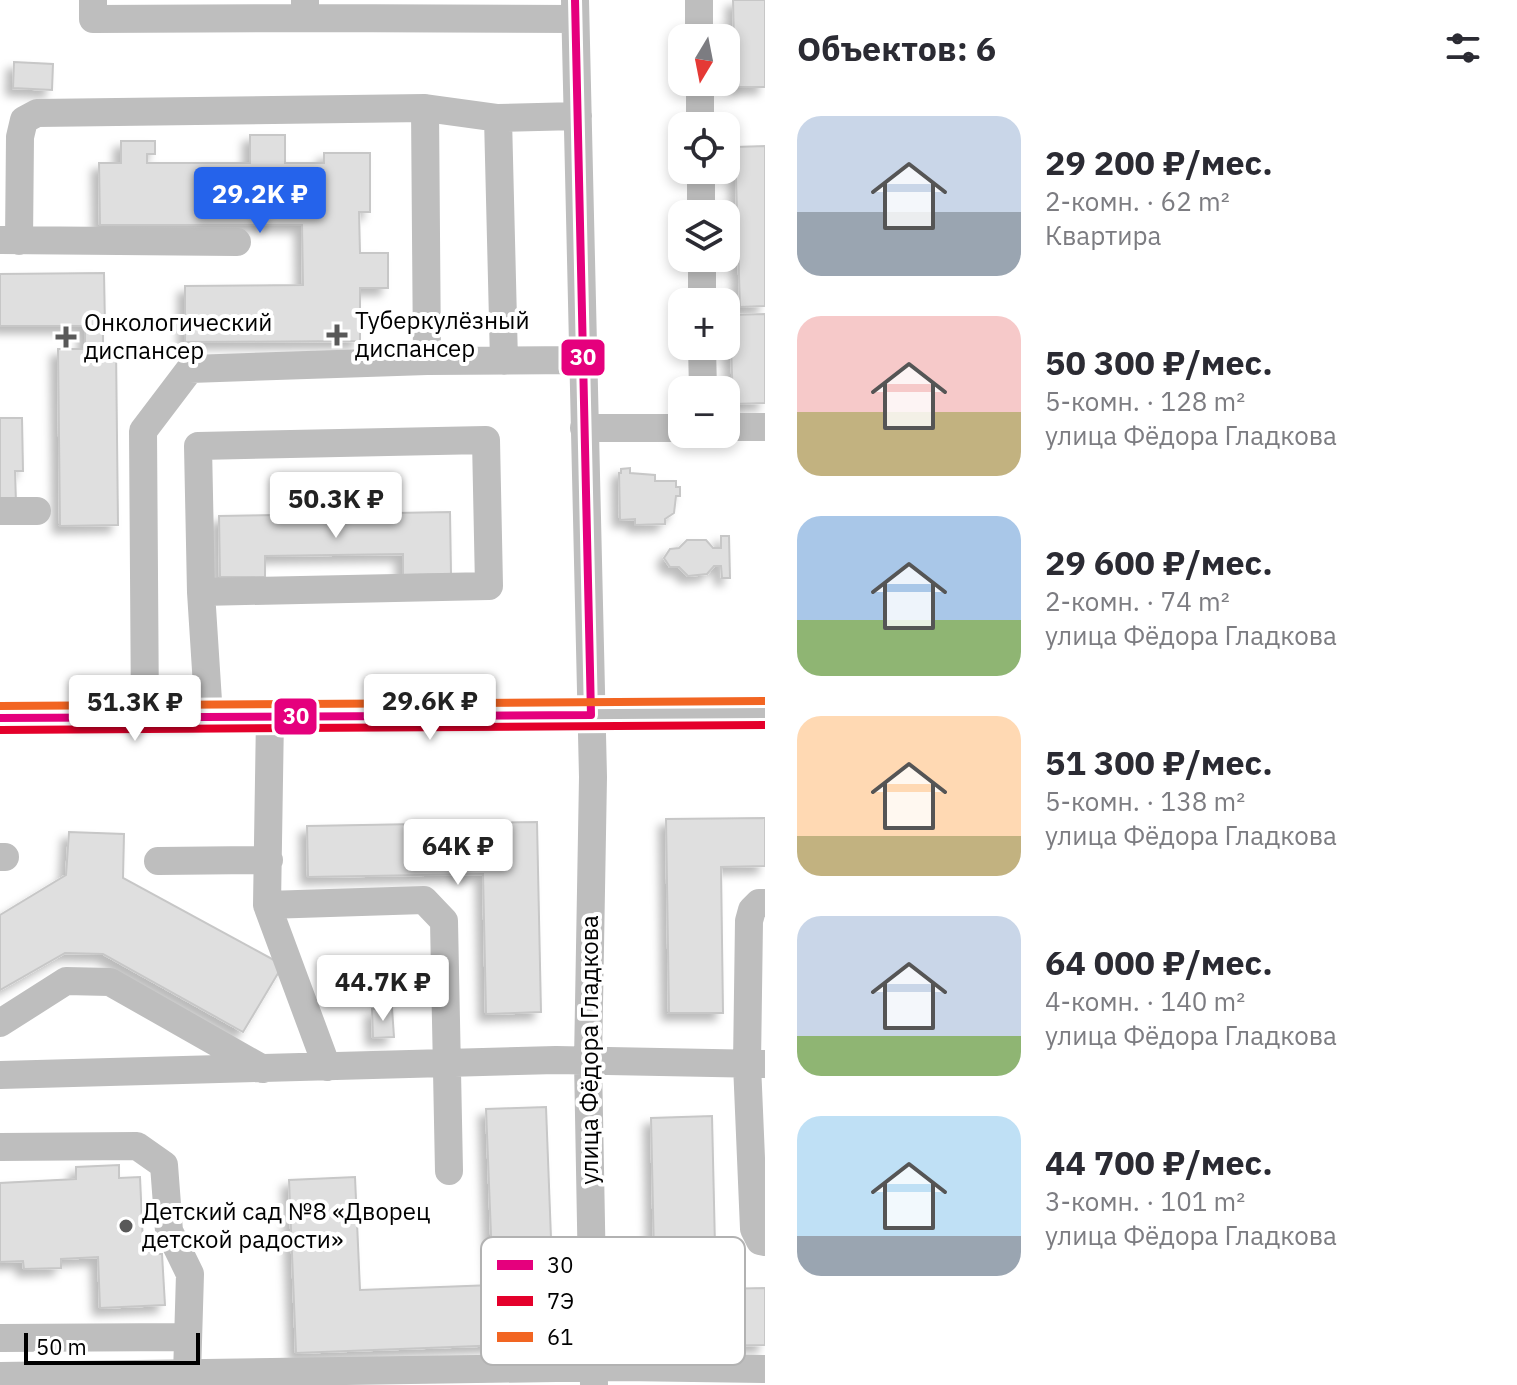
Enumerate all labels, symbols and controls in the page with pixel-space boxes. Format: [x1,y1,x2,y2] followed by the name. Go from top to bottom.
[668,24,740,96] north arrow
[668,24,740,448] map controls
[797,26,996,70] text: Объектов: 6
[1441,26,1485,70] icon: filters
[668,112,740,184] button: locate
[1045,140,1273,184] text: 29 200 ₽/мес.
[861,148,957,244] icon: home
[186,167,334,235] pin: 29.2K ₽
[212,176,308,210] text: 29.2K ₽
[1045,184,1230,218] text: 2-комн. · 62 m²
[668,200,740,272] button: layers
[1045,218,1162,252] text: Квартира
[668,288,740,360] button: +
[355,304,530,364] place label: Туберкулёзный диспансер
[84,306,272,366] place label: Онкологический диспансер
[326,324,348,346] marker: Туберкулёзный диспансер
[55,326,77,348] marker: Онкологический диспансер
[560,338,606,377] line badge: 30
[1045,340,1273,384] text: 50 300 ₽/мес.
[570,342,596,371] text: 30
[861,348,957,444] icon: home
[668,376,740,448] button: −
[1045,384,1245,418] text: 5-комн. · 128 m²
[1045,418,1337,452] text: улица Фёдора Гладкова
[262,472,410,540] pin: 50.3K ₽
[288,481,384,515] text: 50.3K ₽
[1045,540,1273,584] text: 29 600 ₽/мес.
[861,548,957,644] icon: home
[1045,584,1230,618] text: 2-комн. · 74 m²
[1045,618,1337,652] text: улица Фёдора Гладкова
[356,674,504,742] pin: 29.6K ₽
[61,675,209,743] pin: 51.3K ₽
[382,683,478,717] text: 29.6K ₽
[87,684,183,718] text: 51.3K ₽
[273,697,318,736] line badge: 30
[283,701,309,730] text: 30
[1045,740,1273,784] text: 51 300 ₽/мес.
[861,748,957,844] icon: home
[1045,784,1245,818] text: 5-комн. · 138 m²
[1045,818,1337,852] text: улица Фёдора Гладкова
[402,819,514,887] pin: 64K ₽
[422,828,494,862] text: 64K ₽
[573,915,605,1185] street label: улица Фёдора Гладкова
[1045,940,1273,984] text: 64 000 ₽/мес.
[861,948,957,1044] icon: home
[309,955,457,1023] pin: 44.7K ₽
[335,964,431,998] text: 44.7K ₽
[1045,984,1245,1018] text: 4-комн. · 140 m²
[1045,1018,1337,1052] text: улица Фёдора Гладкова
[1045,1140,1273,1184] text: 44 700 ₽/мес.
[861,1148,957,1244] icon: home
[1045,1184,1245,1218] text: 3-комн. · 101 m²
[142,1195,430,1255] place label: Детский сад №8 «Дворец детской радости»
[117,1217,135,1235] marker: Детский сад №8 «Дворец детской радости»
[1045,1218,1337,1252] text: улица Фёдора Гладкова
[481,1237,745,1365] legend
[547,1250,573,1279] text: 30
[547,1286,574,1315] text: 7Э
[547,1322,573,1351] text: 61
[24,1329,200,1365] scale bar
[36,1332,87,1361] text: 50 m

